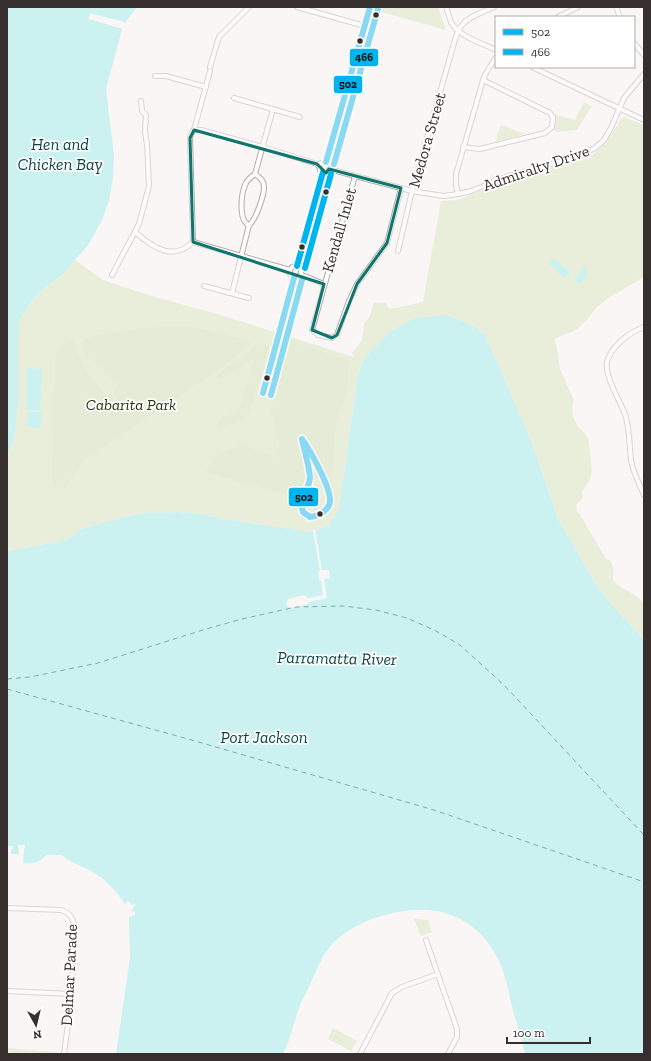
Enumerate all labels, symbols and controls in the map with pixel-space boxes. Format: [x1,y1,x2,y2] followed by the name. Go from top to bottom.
[371,10,381,20] unlabelled marker
[495,16,635,68] legend
[531,25,550,39] text: 502
[355,36,365,46] unlabelled marker
[531,45,550,59] text: 466
[349,48,379,67] line badge: 466
[355,51,373,64] text: 466
[333,75,363,94] line badge: 502
[339,78,357,91] text: 502
[404,90,450,190] street label: Medora Street
[18,134,102,174] water label: Hen and Chicken Bay
[480,141,592,195] street label: Admiralty Drive
[318,185,360,275] street label: Kendall Inlet
[321,187,331,197] unlabelled marker
[297,242,307,252] unlabelled marker
[262,373,272,383] unlabelled marker
[86,395,176,414] park label: Cabarita Park
[288,487,319,507] line badge: 502
[295,491,313,504] text: 502
[315,509,325,519] unlabelled marker
[277,647,397,669] water label: Parramatta River
[220,727,308,747] water label: Port Jackson
[57,923,81,1027] street label: Delmar Parade
[16,1005,56,1045] north arrow
[507,1019,590,1045] scale bar
[513,1026,545,1040] text: 100 m
[32,1027,42,1042] text: N

